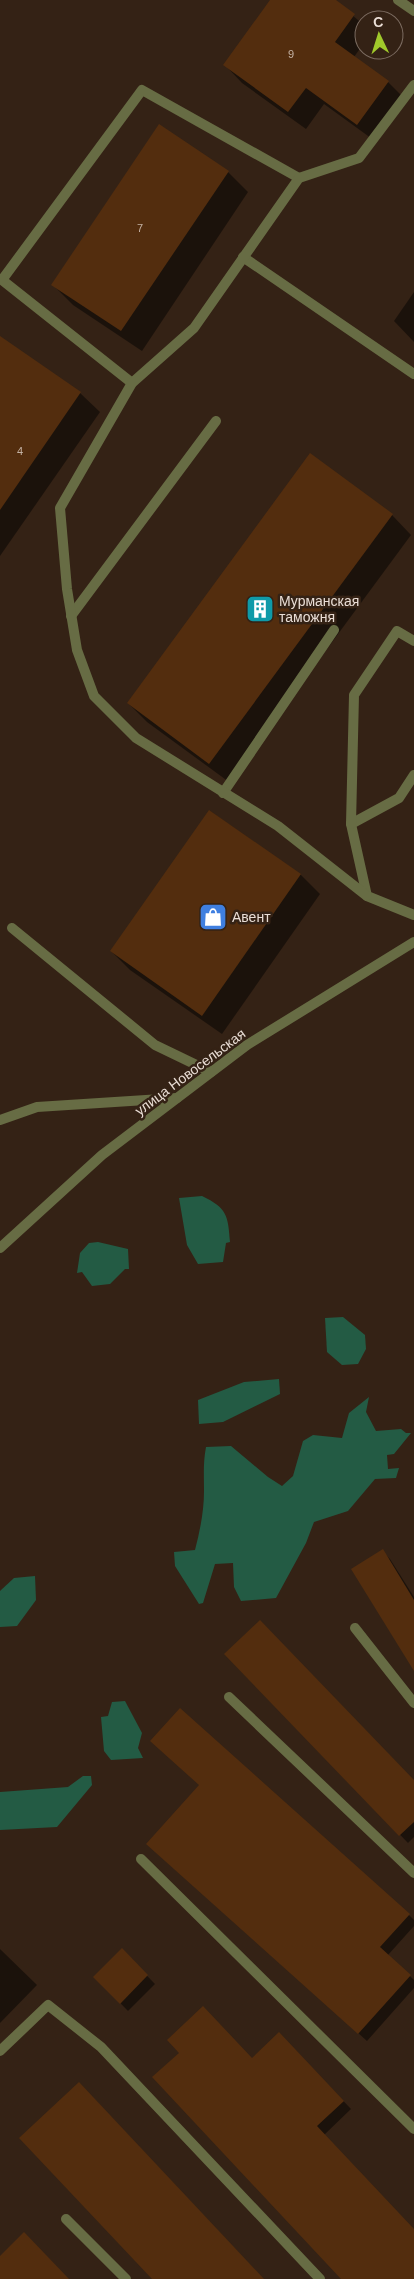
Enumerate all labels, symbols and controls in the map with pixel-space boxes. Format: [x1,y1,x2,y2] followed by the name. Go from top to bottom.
[354,10,404,60] north arrow
[372,14,384,30] text: С
[288,48,294,60] house number: 9
[137,222,143,234] house number: 7
[17,445,23,457] house number: 4
[279,593,359,625] place label: Мурманская таможня
[245,594,275,624] building icon: Мурманская таможня
[198,902,228,932] shop icon: Авент
[232,909,271,925] place label: Авент
[132,1025,248,1119] street label: улица Новосельская

